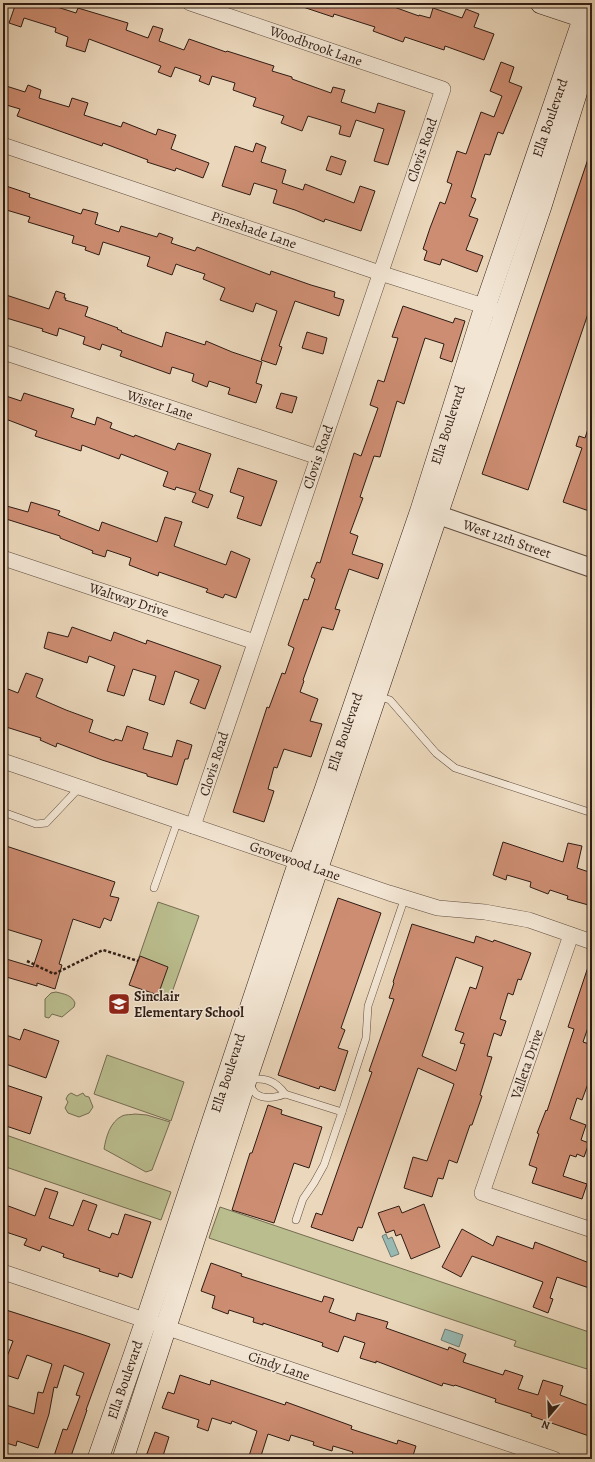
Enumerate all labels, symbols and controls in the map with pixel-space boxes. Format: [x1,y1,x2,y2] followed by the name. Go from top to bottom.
[266,21,365,71] street label: Woodbrook Lane
[528,76,573,160] street label: Ella Boulevard
[402,115,442,185] street label: Clovis Road
[209,206,299,254] street label: Pineshade Lane
[426,383,470,467] street label: Ella Boulevard
[123,385,196,425] street label: Wister Lane
[298,422,338,492] street label: Clovis Road
[459,515,554,563] street label: West 12th Street
[86,578,171,622] street label: Waltway Drive
[323,690,368,774] street label: Ella Boulevard
[195,729,233,799] street label: Clovis Road
[247,837,343,885] street label: Grovewood Lane
[134,987,244,1022] place label: Sinclair Elementary School
[106,991,132,1017] school or university icon: Sinclair Elementary School
[506,1027,548,1102] street label: Valleta Drive
[206,1031,250,1115] street label: Ella Boulevard
[103,1338,148,1422] street label: Ella Boulevard
[246,1347,312,1385] street label: Cindy Lane
[529,1396,569,1436] north arrow
[540,1417,552,1433] text: N

